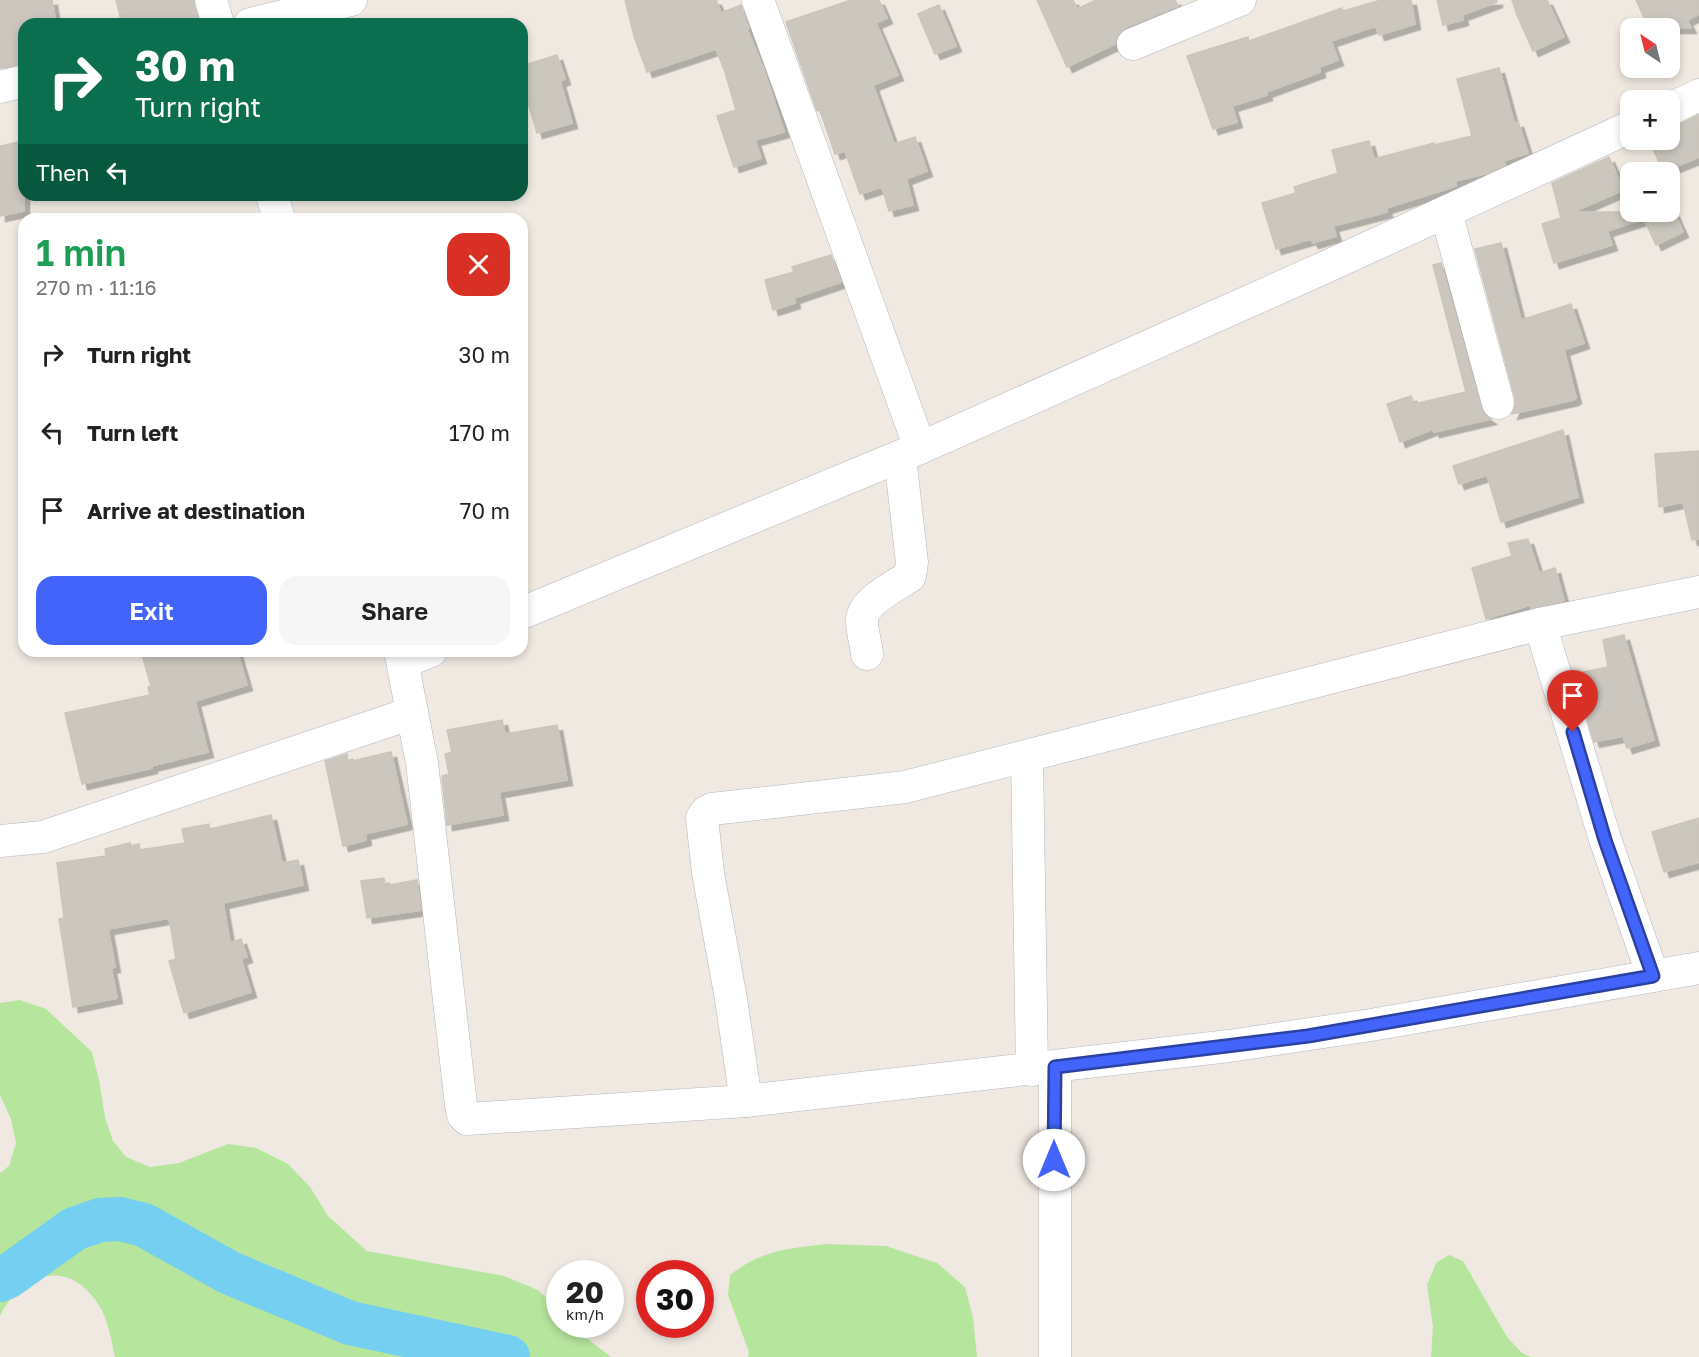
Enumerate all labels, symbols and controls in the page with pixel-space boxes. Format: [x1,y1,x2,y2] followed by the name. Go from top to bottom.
[1620,18,1680,78] north arrow
[1620,18,1680,222] map controls
[135,40,235,90] text: 30 m
[36,42,114,120] icon: right
[1620,90,1680,150] button: +
[135,91,261,123] text: Turn right
[101,156,134,189] icon: left
[36,159,89,186] text: Then
[1620,162,1680,222] button: −
[36,231,126,274] text: 1 min
[447,233,510,296] button: close
[36,275,157,299] text: 270 m · 11:16
[36,338,69,371] icon: right
[87,341,191,368] text: Turn right
[459,341,510,368] text: 30 m
[36,416,69,449] icon: left
[87,419,178,446] text: Turn left
[449,419,510,446] text: 170 m
[36,494,69,527] icon: arrive
[87,497,305,524] text: Arrive at destination
[460,497,510,524] text: 70 m
[36,576,267,645] button: Exit
[279,576,510,645] button: Share
[1547,670,1598,732] pin
[1556,679,1589,712] icon: arrive
[1022,1128,1086,1192] position arrow
[636,1260,714,1338] speed limit sign: 30
[566,1274,604,1310] text: 20
[566,1305,604,1323] text: km/h

